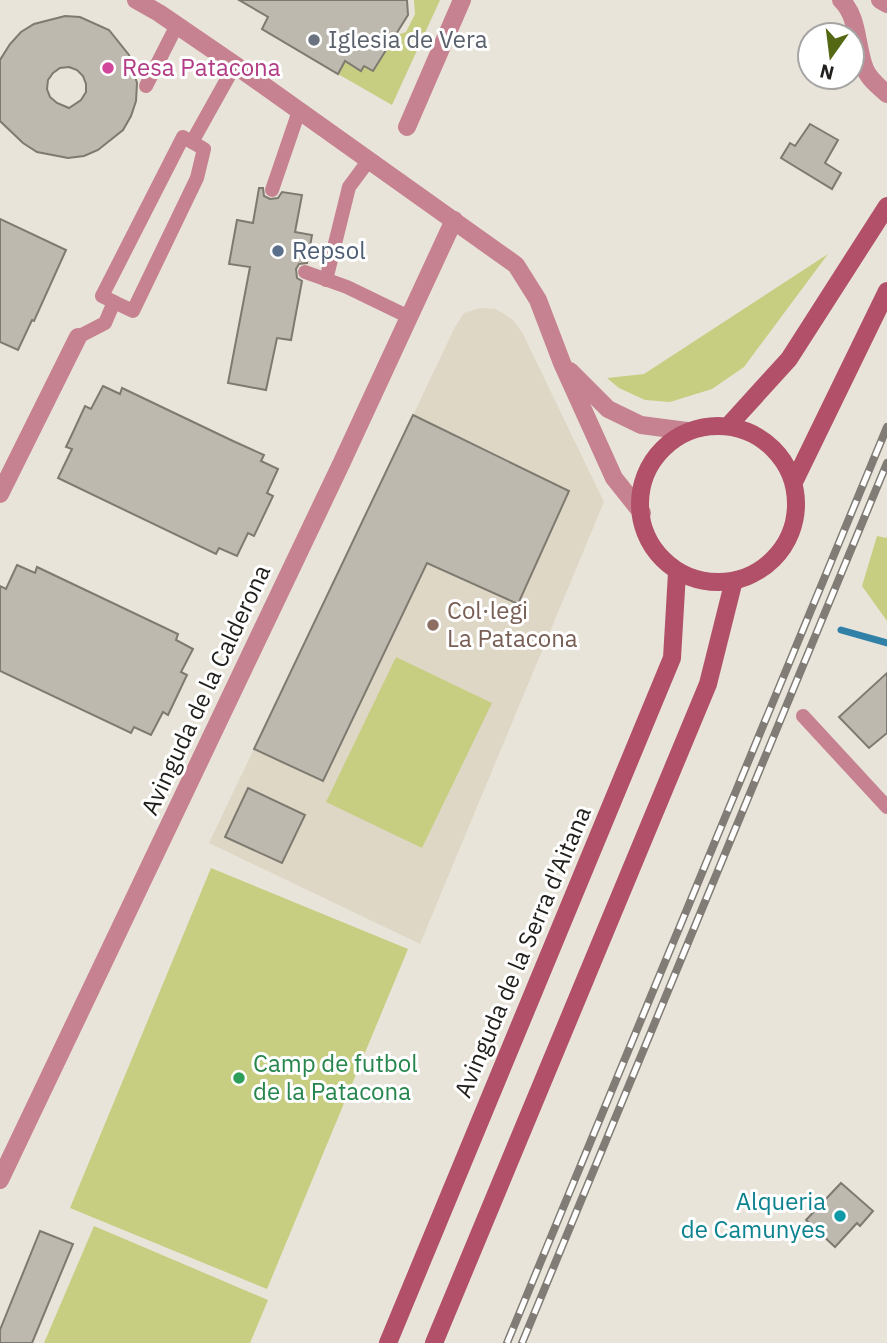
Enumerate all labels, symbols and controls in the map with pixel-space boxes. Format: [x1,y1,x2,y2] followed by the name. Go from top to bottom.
[796,21,866,91] north arrow
[328,23,488,55] place label: Iglesia de Vera
[306,32,322,48] marker: Iglesia de Vera
[122,51,281,83] place label: Resa Patacona
[817,59,836,86] text: N
[100,60,116,76] marker: Resa Patacona
[292,234,366,266] place label: Repsol
[270,243,286,259] marker: Repsol
[133,559,277,820] street label: Avinguda de la Calderona
[447,594,578,654] place label: Col·legi La Patacona
[425,617,441,633] marker: Col·legi La Patacona
[446,801,598,1102] street label: Avinguda de la Serra d'Aitana
[253,1047,418,1107] place label: Camp de futbol de la Patacona
[231,1070,247,1086] marker: Camp de futbol de la Patacona
[681,1185,826,1245] place label: Alqueria de Camunyes
[832,1208,848,1224] marker: Alqueria de Camunyes

